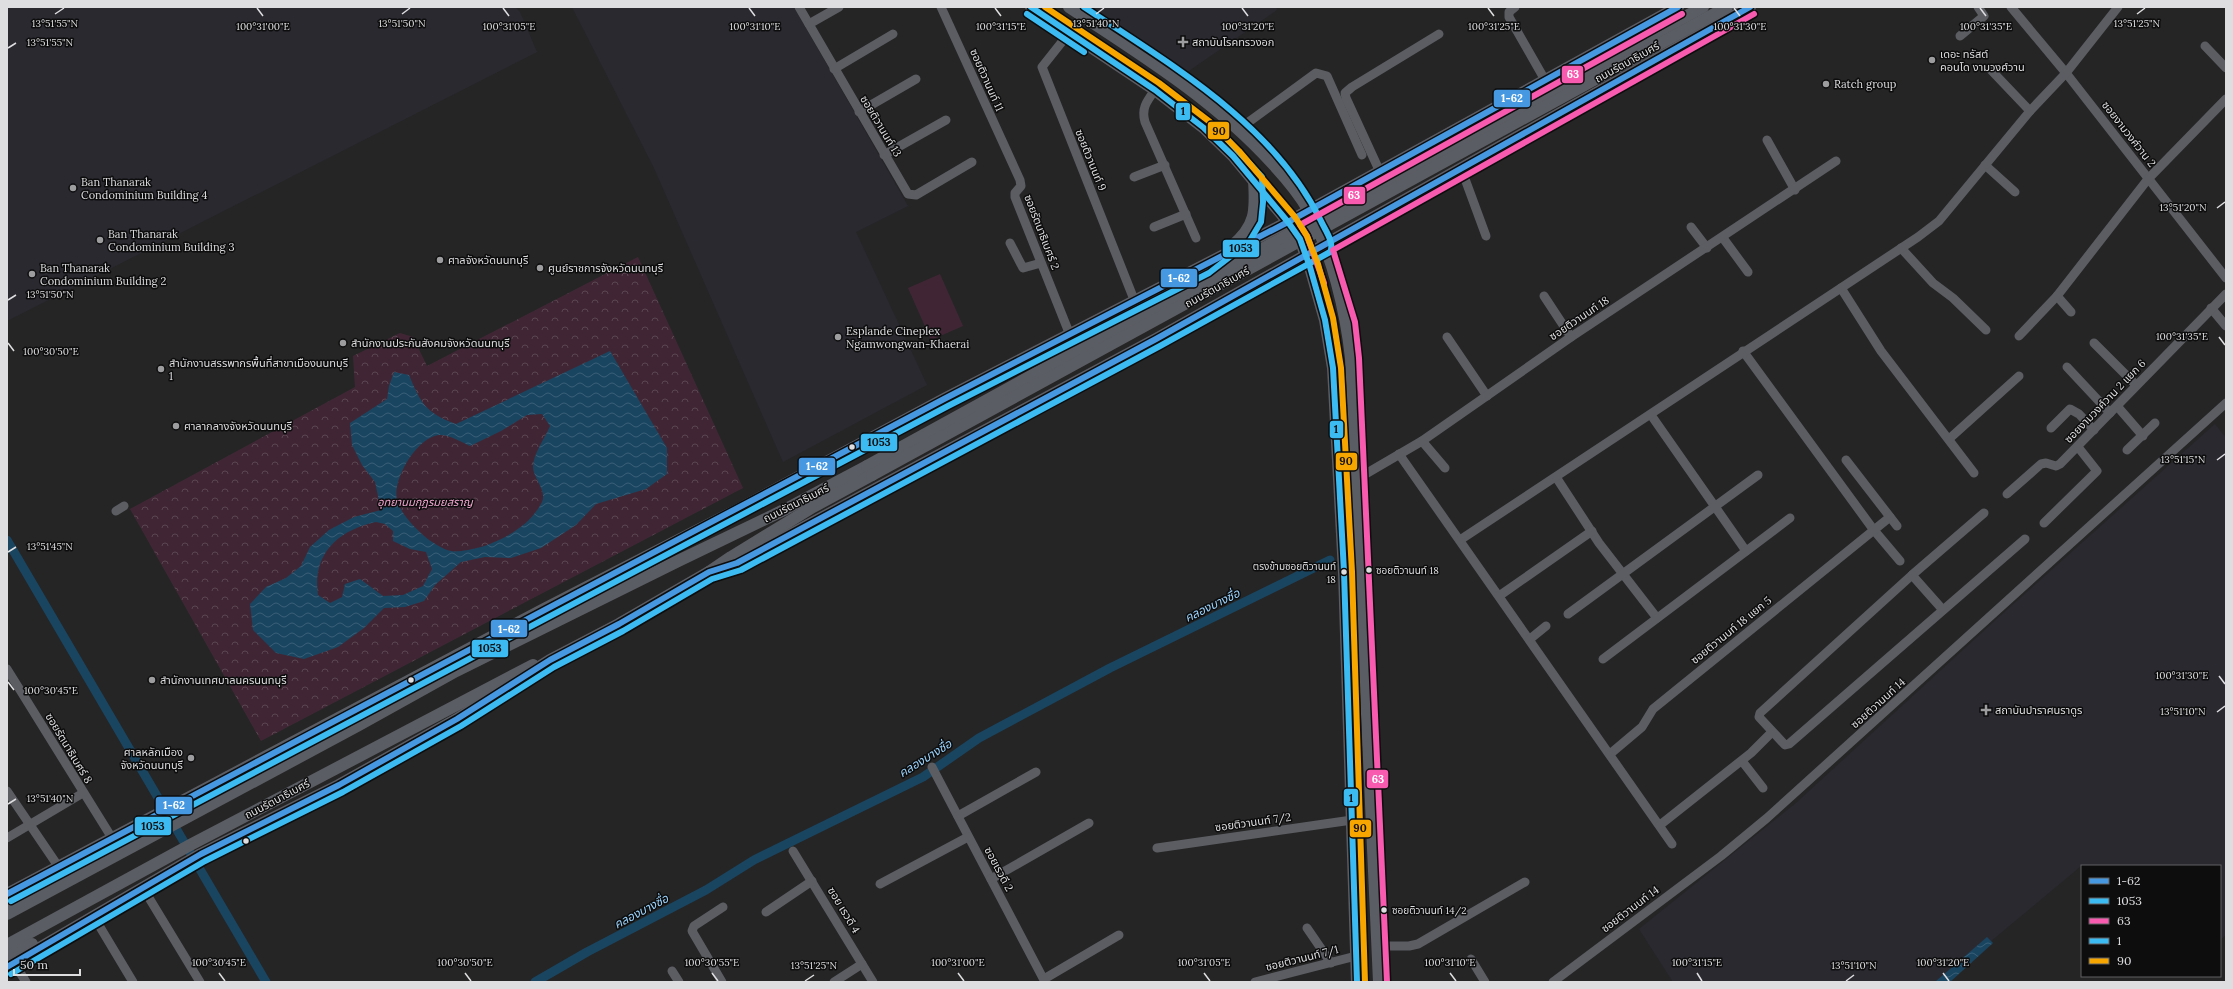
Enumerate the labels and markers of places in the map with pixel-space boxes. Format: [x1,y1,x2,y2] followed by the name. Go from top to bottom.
[1192,35,1274,49] place label: สถาบันโรคทรวงอก
[1177,36,1189,48] marker: สถาบันโรคทรวงอก
[1940,47,2025,74] place label: เดอะ ทรัสต์ คอนโด งามวงศ์วาน
[1927,55,1937,65] marker: เดอะ ทรัสต์ คอนโด งามวงศ์วาน
[1834,77,1897,91] place label: Ratch group
[1821,79,1831,89] marker: Ratch group
[81,175,208,202] place label: Ban Thanarak Condominium Building 4
[68,183,78,193] marker: Ban Thanarak Condominium Building 4
[108,227,235,254] place label: Ban Thanarak Condominium Building 3
[95,235,105,245] marker: Ban Thanarak Condominium Building 3
[448,253,529,267] place label: ศาลจังหวัดนนทบุรี
[435,255,445,265] marker: ศาลจังหวัดนนทบุรี
[40,261,167,288] place label: Ban Thanarak Condominium Building 2
[548,261,664,275] place label: ศูนย์ราชการจังหวัดนนทบุรี
[535,263,545,273] marker: ศูนย์ราชการจังหวัดนนทบุรี
[27,269,37,279] marker: Ban Thanarak Condominium Building 2
[846,324,969,351] place label: Esplande Cineplex Ngamwongwan-Khaerai
[833,332,843,342] marker: Esplande Cineplex Ngamwongwan-Khaerai
[351,336,510,350] place label: สำนักงานประกันสังคมจังหวัดนนทบุรี
[338,338,348,348] marker: สำนักงานประกันสังคมจังหวัดนนทบุรี
[169,355,349,383] place label: สำนักงานสรรพากรพื้นที่สาขาเมืองนนทบุรี 1
[156,364,166,374] marker: สำนักงานสรรพากรพื้นที่สาขาเมืองนนทบุรี 1
[184,419,293,433] place label: ศาลากลางจังหวัดนนทบุรี
[171,421,181,431] marker: ศาลากลางจังหวัดนนทบุรี
[847,442,857,452] unlabelled marker
[1253,560,1336,586] place label: ตรงข้ามซอยติวานนท์ 18
[1376,564,1439,577] place label: ซอยติวานนท์ 18
[1364,565,1374,575] marker: ซอยติวานนท์ 18
[1339,567,1349,577] marker: ตรงข้ามซอยติวานนท์ 18
[160,673,287,687] place label: สำนักงานเทศบาลนครนนทบุรี
[147,675,157,685] marker: สำนักงานเทศบาลนครนนทบุรี
[406,675,416,685] unlabelled marker
[1995,703,2082,717] place label: สถาบันบำราศนราดูร
[1980,704,1992,716] marker: สถาบันบำราศนราดูร
[120,745,184,772] place label: ศาลหลักเมือง จังหวัดนนทบุรี
[186,753,196,763] marker: ศาลหลักเมือง จังหวัดนนทบุรี
[241,836,251,846] unlabelled marker
[1392,904,1467,917] place label: ซอยติวานนท์ 14/2
[1379,905,1389,915] marker: ซอยติวานนท์ 14/2

